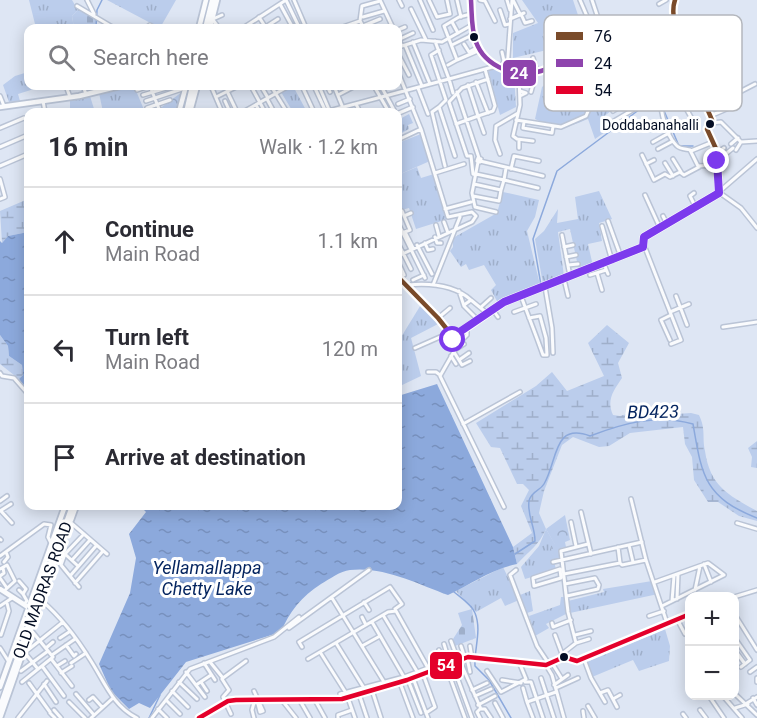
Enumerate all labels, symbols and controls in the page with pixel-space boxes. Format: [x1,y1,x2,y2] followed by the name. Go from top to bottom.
[544,15,742,111] legend
[24,24,402,90] search box
[594,27,612,46] text: 76
[468,31,480,43] unlabelled marker
[45,41,78,74] icon: search
[93,45,209,70] text: Search here
[594,54,612,73] text: 24
[502,59,537,87] line badge: 24
[510,64,528,83] text: 24
[594,81,612,100] text: 54
[602,117,699,133] place label: Doddabanahalli
[704,118,716,130] marker: Doddabanahalli
[48,132,128,162] text: 16 min
[259,135,378,159] text: Walk · 1.2 km
[703,147,729,173] route end
[105,217,194,242] text: Continue
[48,225,81,258] icon: ahead
[318,229,378,253] text: 1.1 km
[105,242,200,266] text: Main Road
[105,325,189,350] text: Turn left
[439,326,465,352] route start
[48,333,81,366] icon: left
[322,337,378,361] text: 120 m
[105,350,200,374] text: Main Road
[627,401,679,422] water label: BD423
[48,441,81,474] icon: arrive
[105,445,306,470] text: Arrive at destination
[9,519,76,661] street label: OLD MADRAS ROAD
[152,557,262,599] water label: Yellamallappa Chetty Lake
[685,592,739,700] map controls
[685,592,739,646] button: +
[685,646,739,700] button: −
[429,651,463,680] line badge: 54
[558,651,570,663] unlabelled marker
[437,656,455,675] text: 54

